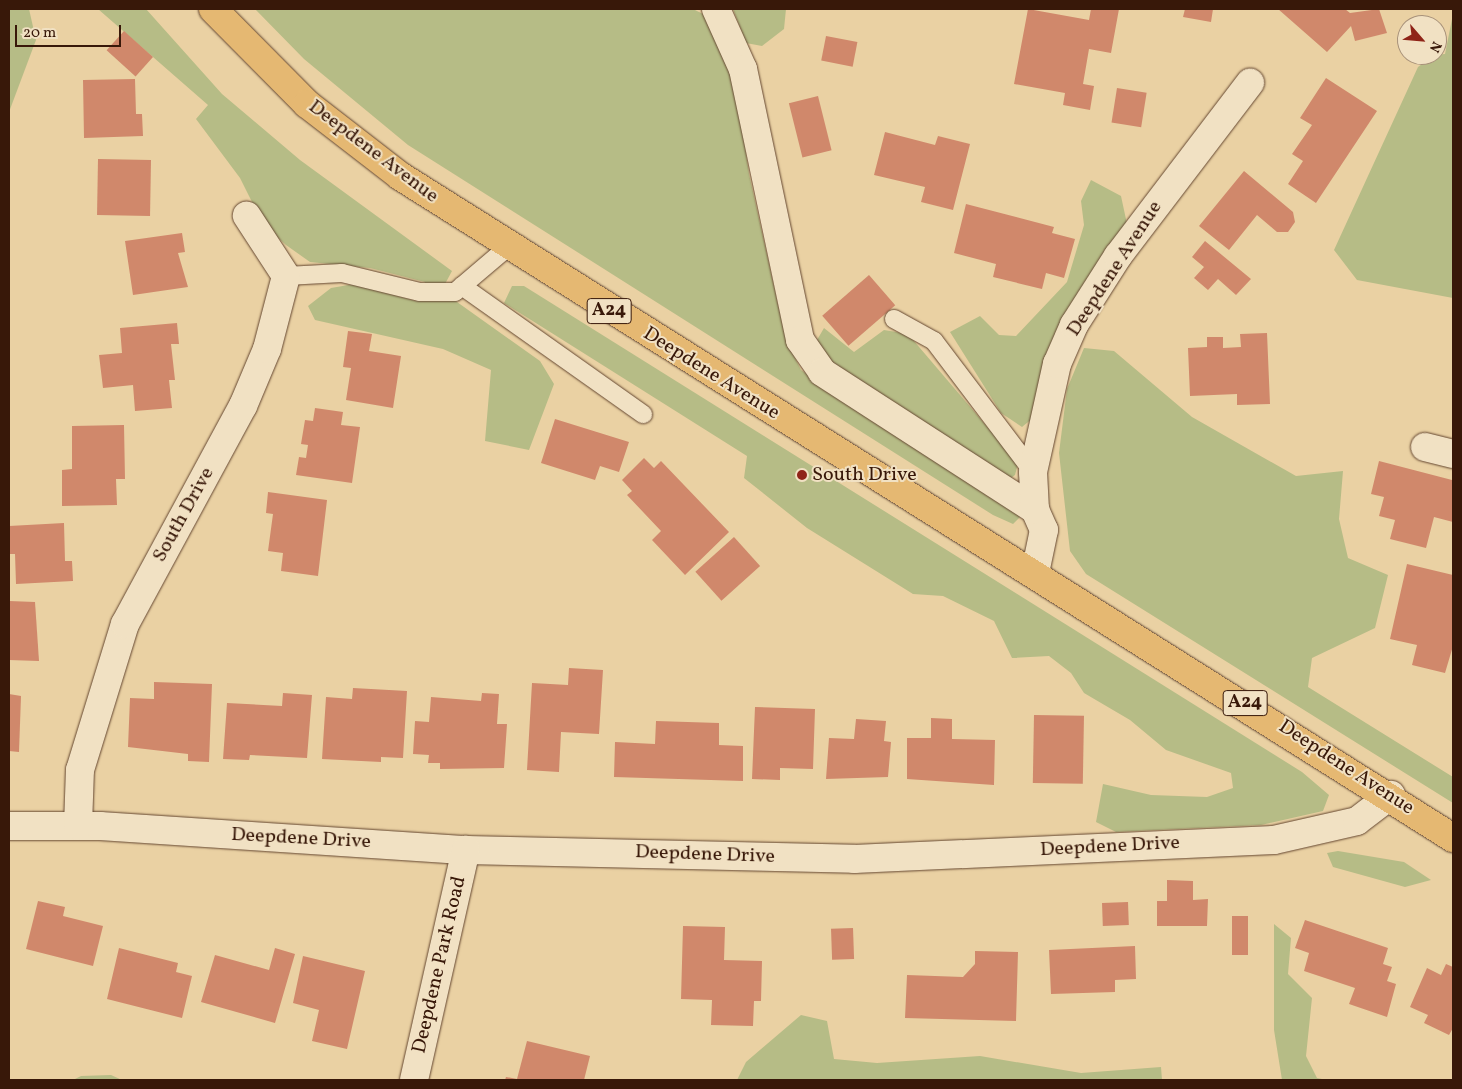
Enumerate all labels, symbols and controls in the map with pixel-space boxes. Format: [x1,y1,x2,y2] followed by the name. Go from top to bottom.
[18,15,124,47] scale bar
[1397,15,1447,65] north arrow
[23,23,56,44] text: 20 m
[1424,38,1446,55] text: N
[303,95,443,209] street label: Deepdene Avenue
[1062,197,1168,341] street label: Deepdene Avenue
[586,294,632,328] road number: A24
[638,322,784,426] street label: Deepdene Avenue
[148,463,220,567] street label: South Drive
[812,463,917,487] place label: South Drive
[796,469,808,481] marker: South Drive
[1222,686,1268,720] road number: A24
[1274,715,1418,821] street label: Deepdene Avenue
[230,823,372,855] street label: Deepdene Drive
[1039,831,1181,863] street label: Deepdene Drive
[635,841,775,869] street label: Deepdene Drive
[408,874,472,1056] street label: Deepdene Park Road

